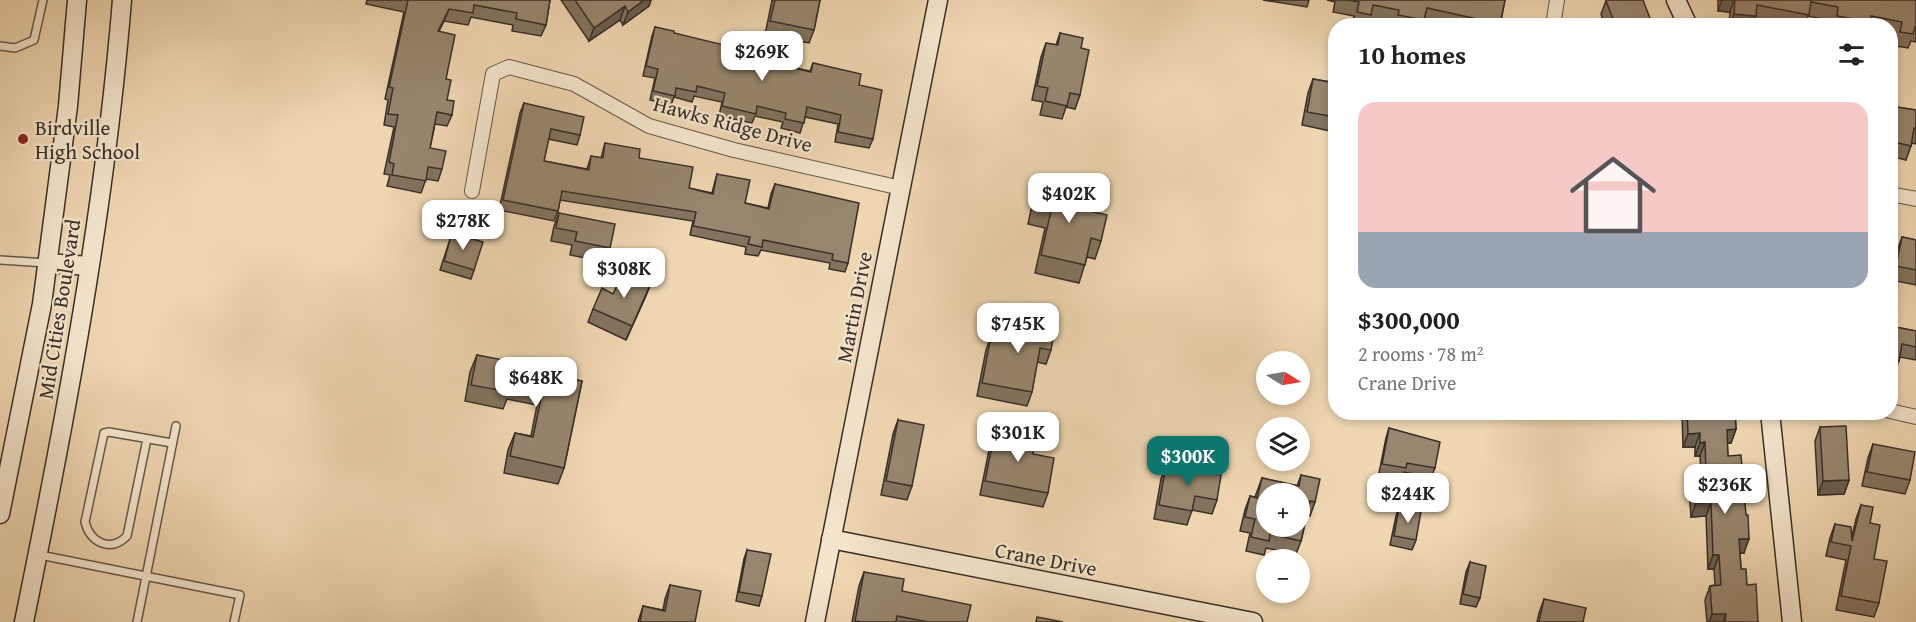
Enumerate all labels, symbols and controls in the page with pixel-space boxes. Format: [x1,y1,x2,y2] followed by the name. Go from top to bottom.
[720,31,804,82] pin: $269K
[1358,35,1466,74] text: 10 homes
[735,36,789,65] text: $269K
[1835,38,1868,71] icon: filters
[650,88,816,160] street label: Hawks Ridge Drive
[35,112,140,167] place label: Birdville High School
[16,132,30,146] marker: Birdville High School
[1559,141,1667,249] icon: home
[1027,173,1111,224] pin: $402K
[1042,178,1096,207] text: $402K
[421,200,505,251] pin: $278K
[436,205,490,234] text: $278K
[29,216,89,401] street label: Mid Cities Boulevard
[582,248,666,299] pin: $308K
[828,249,880,365] street label: Martin Drive
[597,253,651,282] text: $308K
[1358,300,1460,339] text: $300,000
[976,303,1060,354] pin: $745K
[991,308,1045,337] text: $745K
[1358,339,1484,368] text: 2 rooms · 78 m²
[1256,351,1310,405] north arrow
[1256,351,1310,603] map controls
[494,357,578,408] pin: $648K
[509,362,563,391] text: $648K
[1358,368,1456,397] text: Crane Drive
[976,412,1060,463] pin: $301K
[991,417,1045,446] text: $301K
[1256,417,1310,471] button: layers
[1146,436,1230,487] pin: $300K
[1161,441,1215,470] text: $300K
[1683,464,1767,515] pin: $236K
[1698,469,1752,498] text: $236K
[1366,473,1450,524] pin: $244K
[1381,478,1435,507] text: $244K
[1256,483,1310,537] button: +
[992,534,1100,584] street label: Crane Drive
[1256,549,1310,603] button: −

